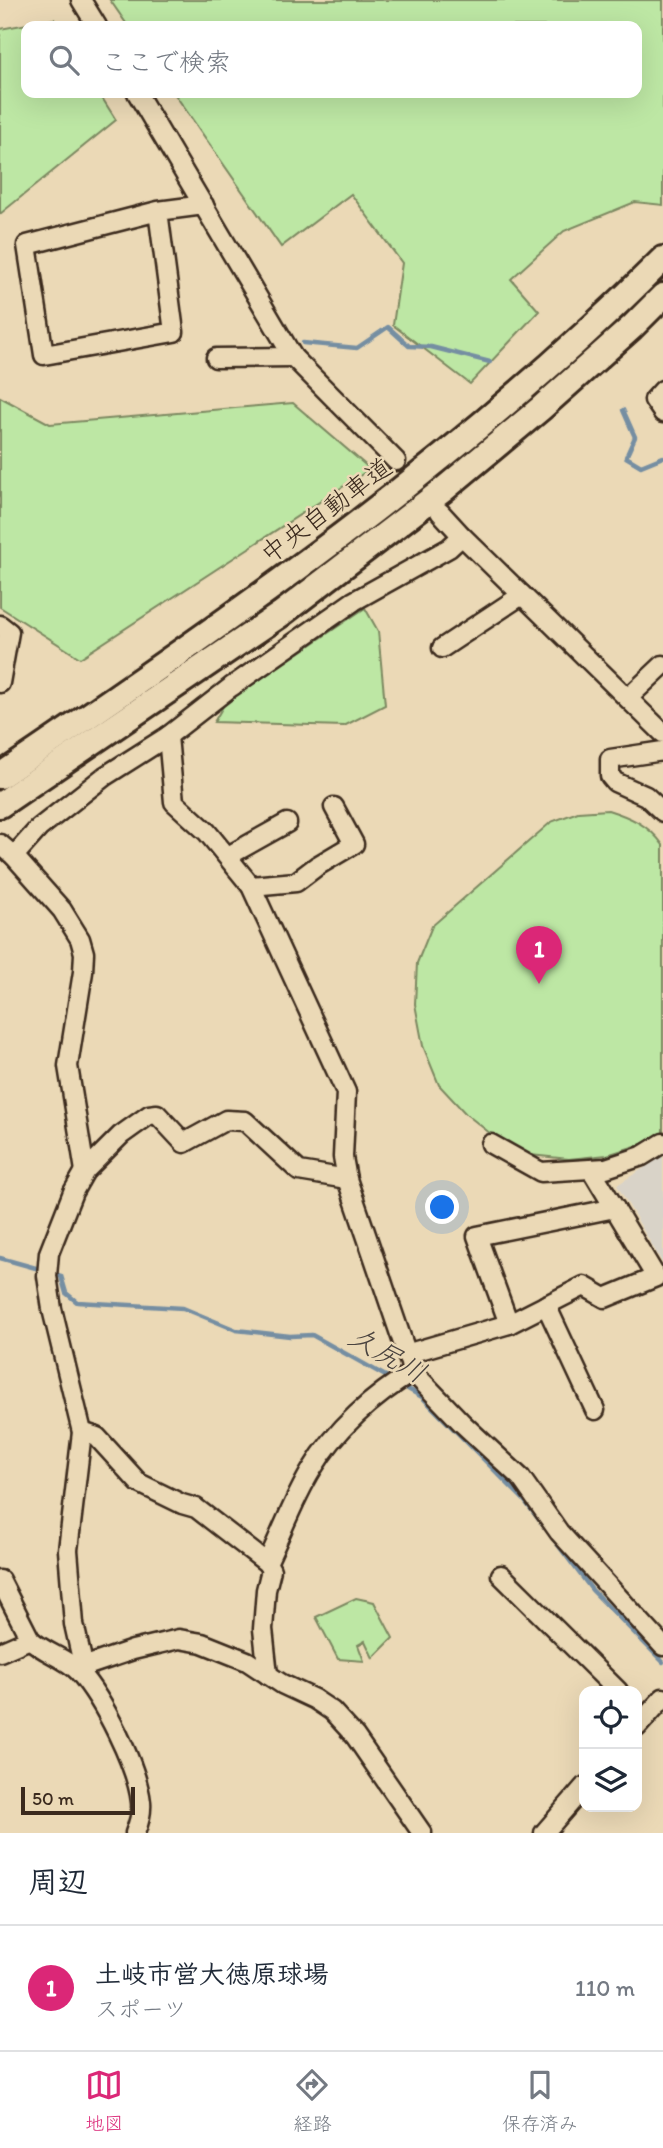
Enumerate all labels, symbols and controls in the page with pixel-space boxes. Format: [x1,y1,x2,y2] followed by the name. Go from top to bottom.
[21,21,642,98] search box
[45,41,83,79] icon: search
[101,46,231,78] text: ここで検索
[254,450,398,570] street label: 中央自動車道
[516,926,562,984] pin: 1
[425,1190,459,1224] your location
[343,1318,433,1390] water label: 久尻川
[579,1686,642,1812] map controls
[579,1686,642,1749] button: locate
[579,1749,642,1812] button: layers
[21,1784,135,1816] scale bar
[32,1787,74,1810] text: 50 m
[28,1863,88,1900] text: 周辺
[95,1958,329,1990] text: 土岐市営大徳原球場
[46,1974,56,2002] text: 1
[575,1974,635,2002] text: 110 m
[95,1995,187,2023] text: スポーツ
[85,2066,123,2135] tab: 地図
[293,2066,332,2135] tab: 経路
[502,2066,578,2135] tab: 保存済み

